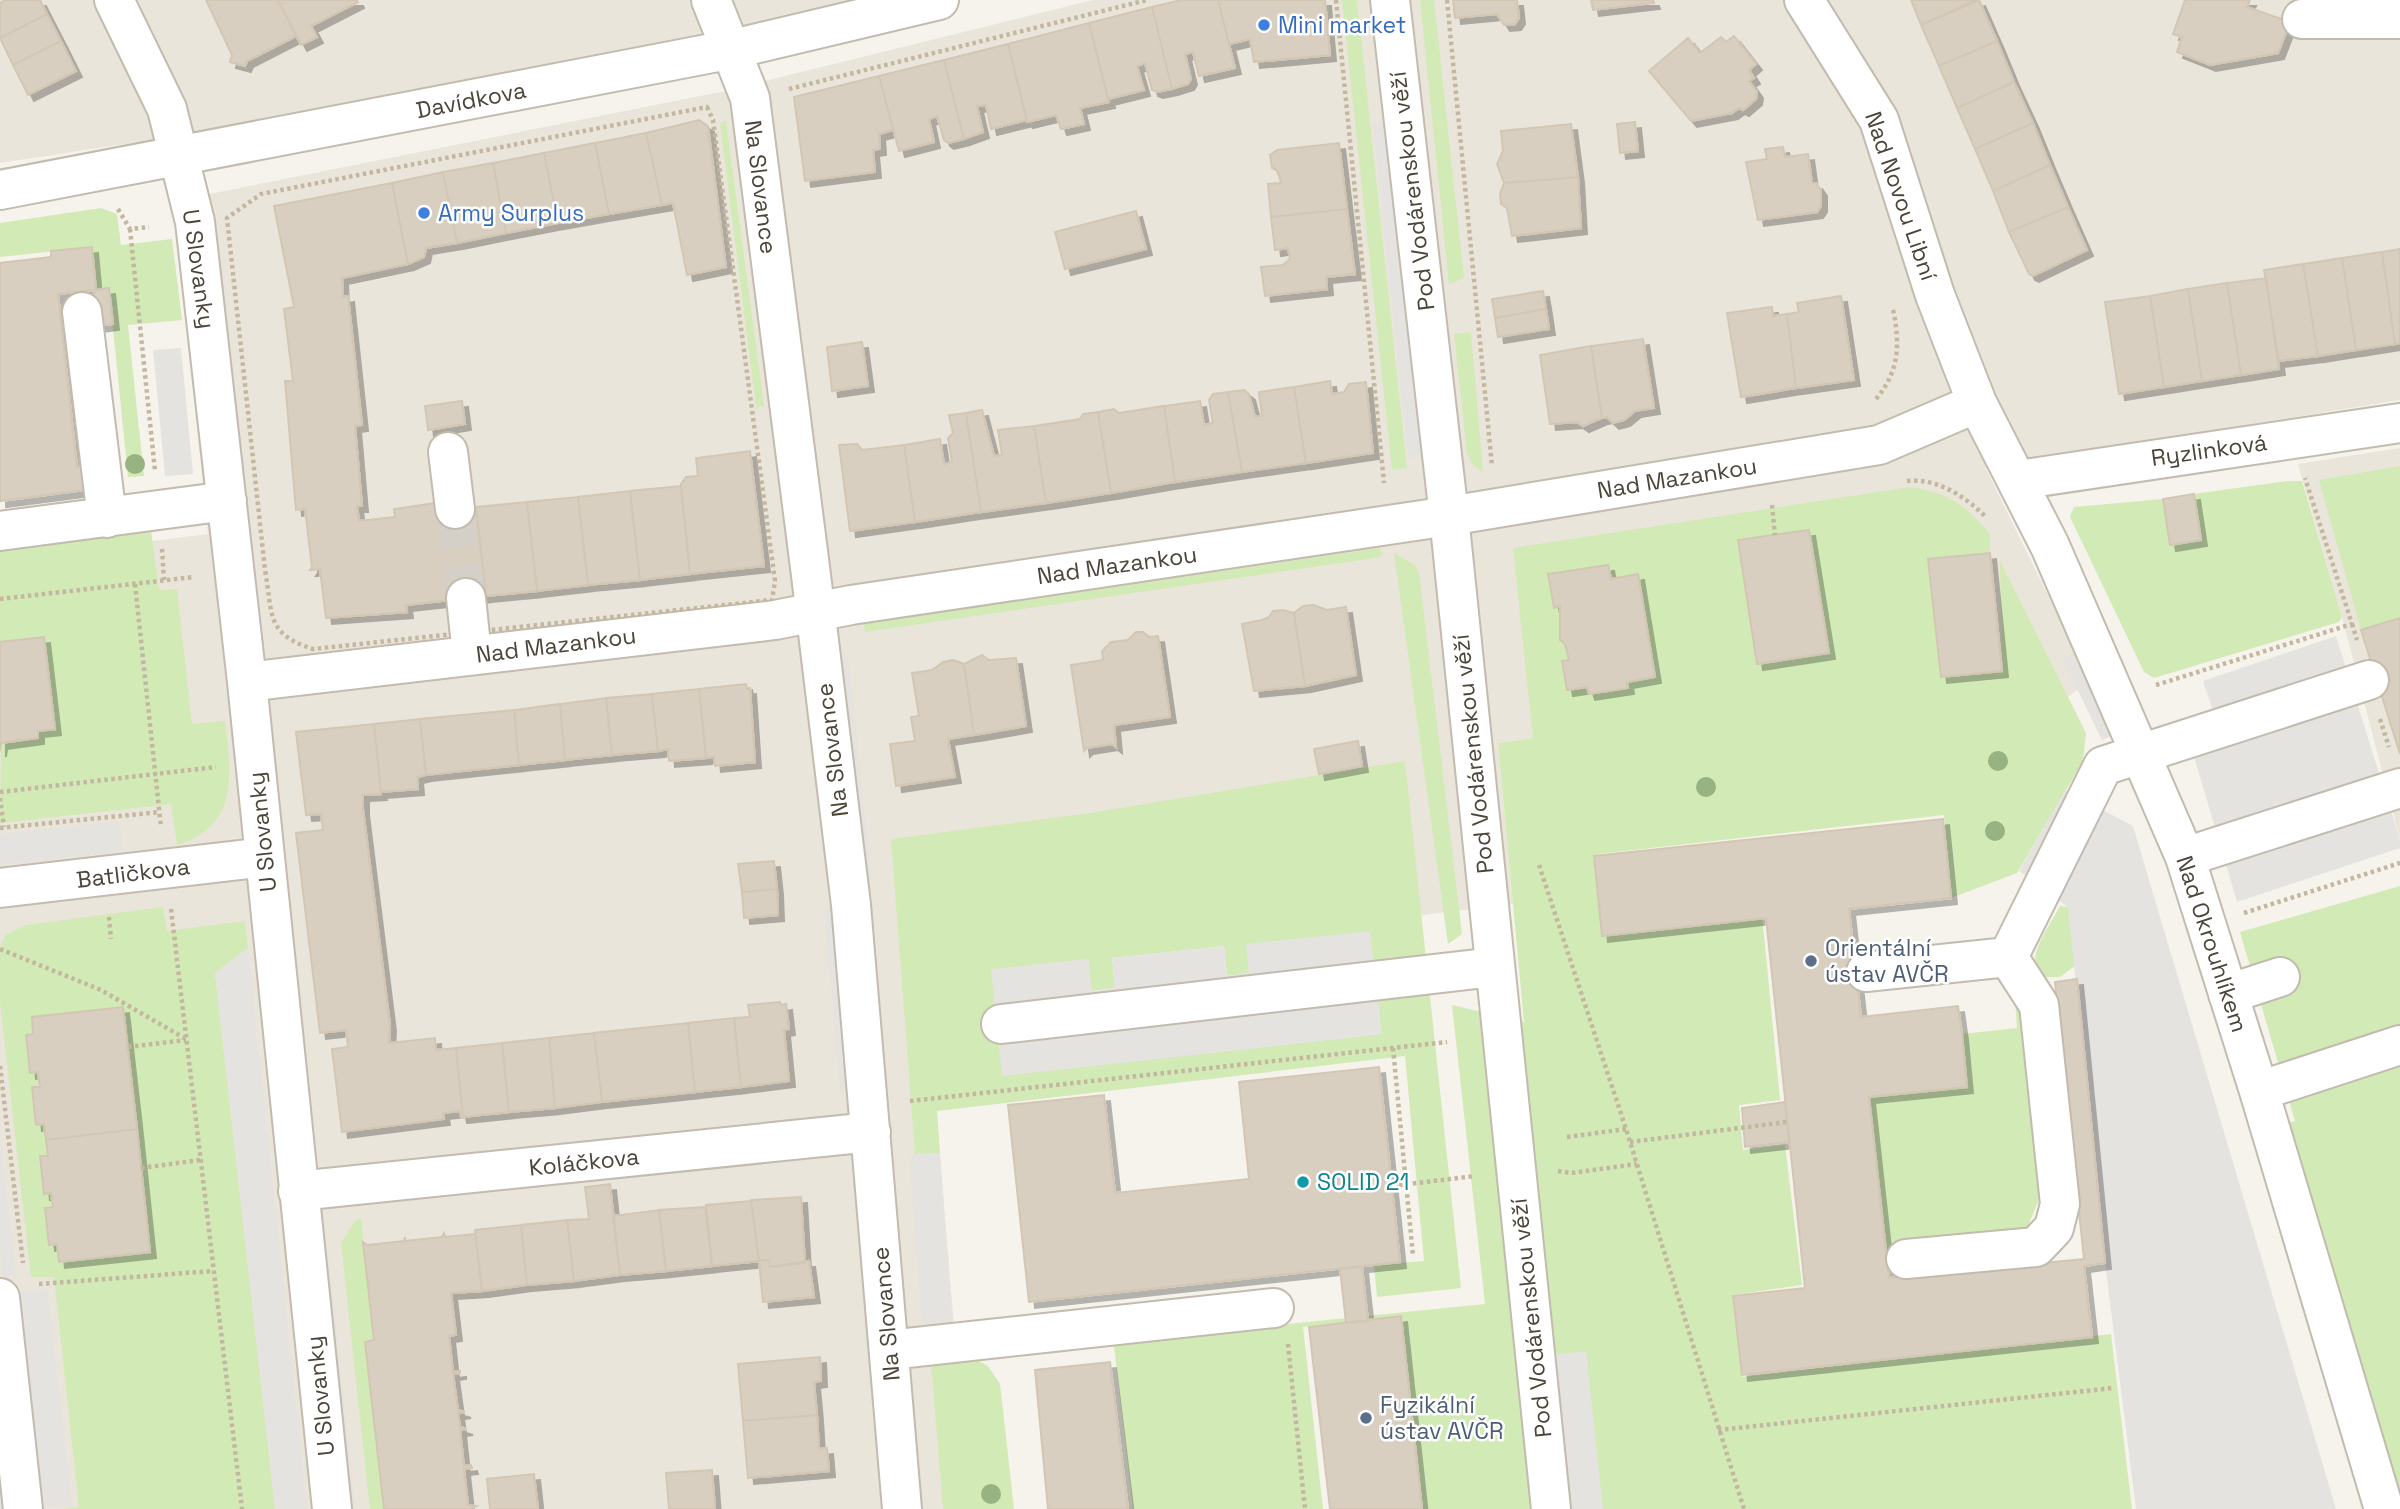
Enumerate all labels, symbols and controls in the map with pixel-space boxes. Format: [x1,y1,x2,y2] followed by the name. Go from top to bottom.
[1278,10,1406,40] place label: Mini market
[1256,17,1272,33] marker: Mini market
[1382,69,1442,312] street label: Pod Vodárenskou věží
[413,75,529,125] street label: Davídkova
[1858,108,1944,285] street label: Nad Novou Libní
[738,118,784,256] street label: Na Slovance
[438,198,584,228] place label: Army Surplus
[416,205,432,221] marker: Army Surplus
[176,207,222,331] street label: U Slovanky
[2149,427,2269,473] street label: Ryzlinková
[1595,451,1759,505] street label: Nad Mazankou
[1035,539,1199,591] street label: Nad Mazankou
[474,620,638,670] street label: Nad Mazankou
[1445,632,1500,875] street label: Pod Vodárenskou věží
[809,681,855,819] street label: Na Slovance
[241,771,283,893] street label: U Slovanky
[75,851,191,895] street label: Batličkova
[2169,852,2255,1036] street label: Nad Okrouhlíkem
[1825,933,1949,989] place label: Orientální ústav AVČR
[1803,953,1819,969] marker: Orientální ústav AVČR
[527,1141,641,1183] street label: Koláčkova
[1317,1167,1409,1197] place label: SOLID 21
[1295,1174,1311,1190] marker: SOLID 21
[1503,1196,1558,1439] street label: Pod Vodárenskou věží
[865,1246,907,1382] street label: Na Slovance
[299,1335,341,1457] street label: U Slovanky
[1380,1390,1504,1446] place label: Fyzikální ústav AVČR
[1358,1410,1374,1426] marker: Fyzikální ústav AVČR

